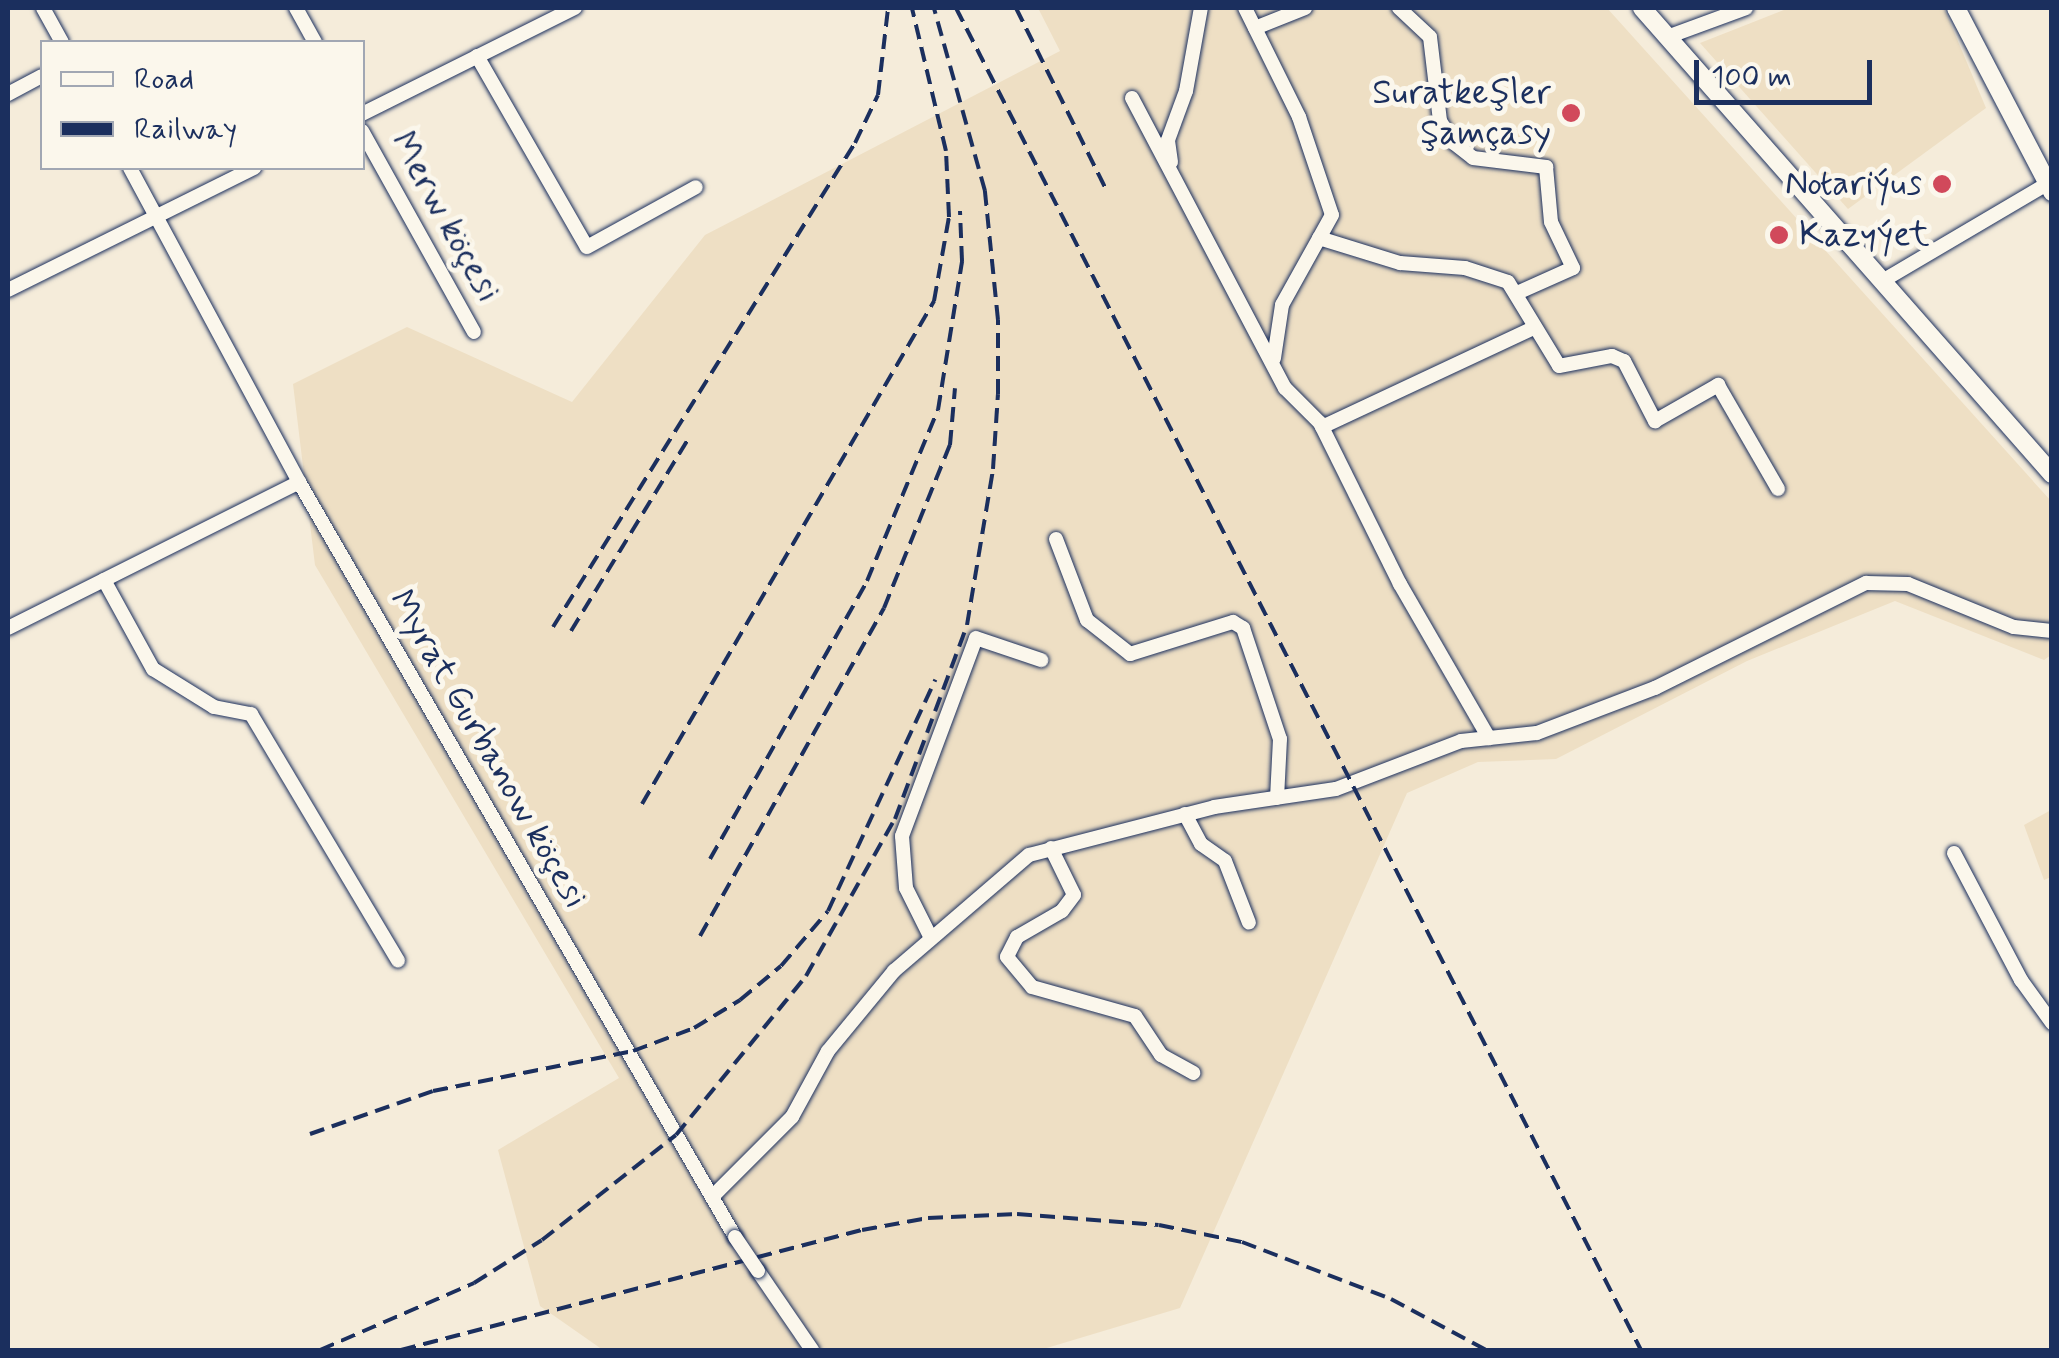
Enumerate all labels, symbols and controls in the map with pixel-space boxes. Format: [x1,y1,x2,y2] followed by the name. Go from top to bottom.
[40,40,365,170] legend
[1699,40,1876,102] scale bar
[1711,58,1792,97] text: 100 m
[134,60,194,99] text: Road
[1372,72,1551,154] place label: Suratkeşler Şamçasy
[1560,102,1582,124] marker: Suratkeşler Şamçasy
[134,110,237,149] text: Railway
[381,125,509,309] street label: Merw köçesi
[1785,163,1922,205] place label: Notariýus
[1931,173,1953,195] marker: Notariýus
[1799,214,1930,256] place label: Kazyýet
[1768,224,1790,246] marker: Kazyýet
[382,586,594,912] street label: Myrat Gurbanow köçesi

